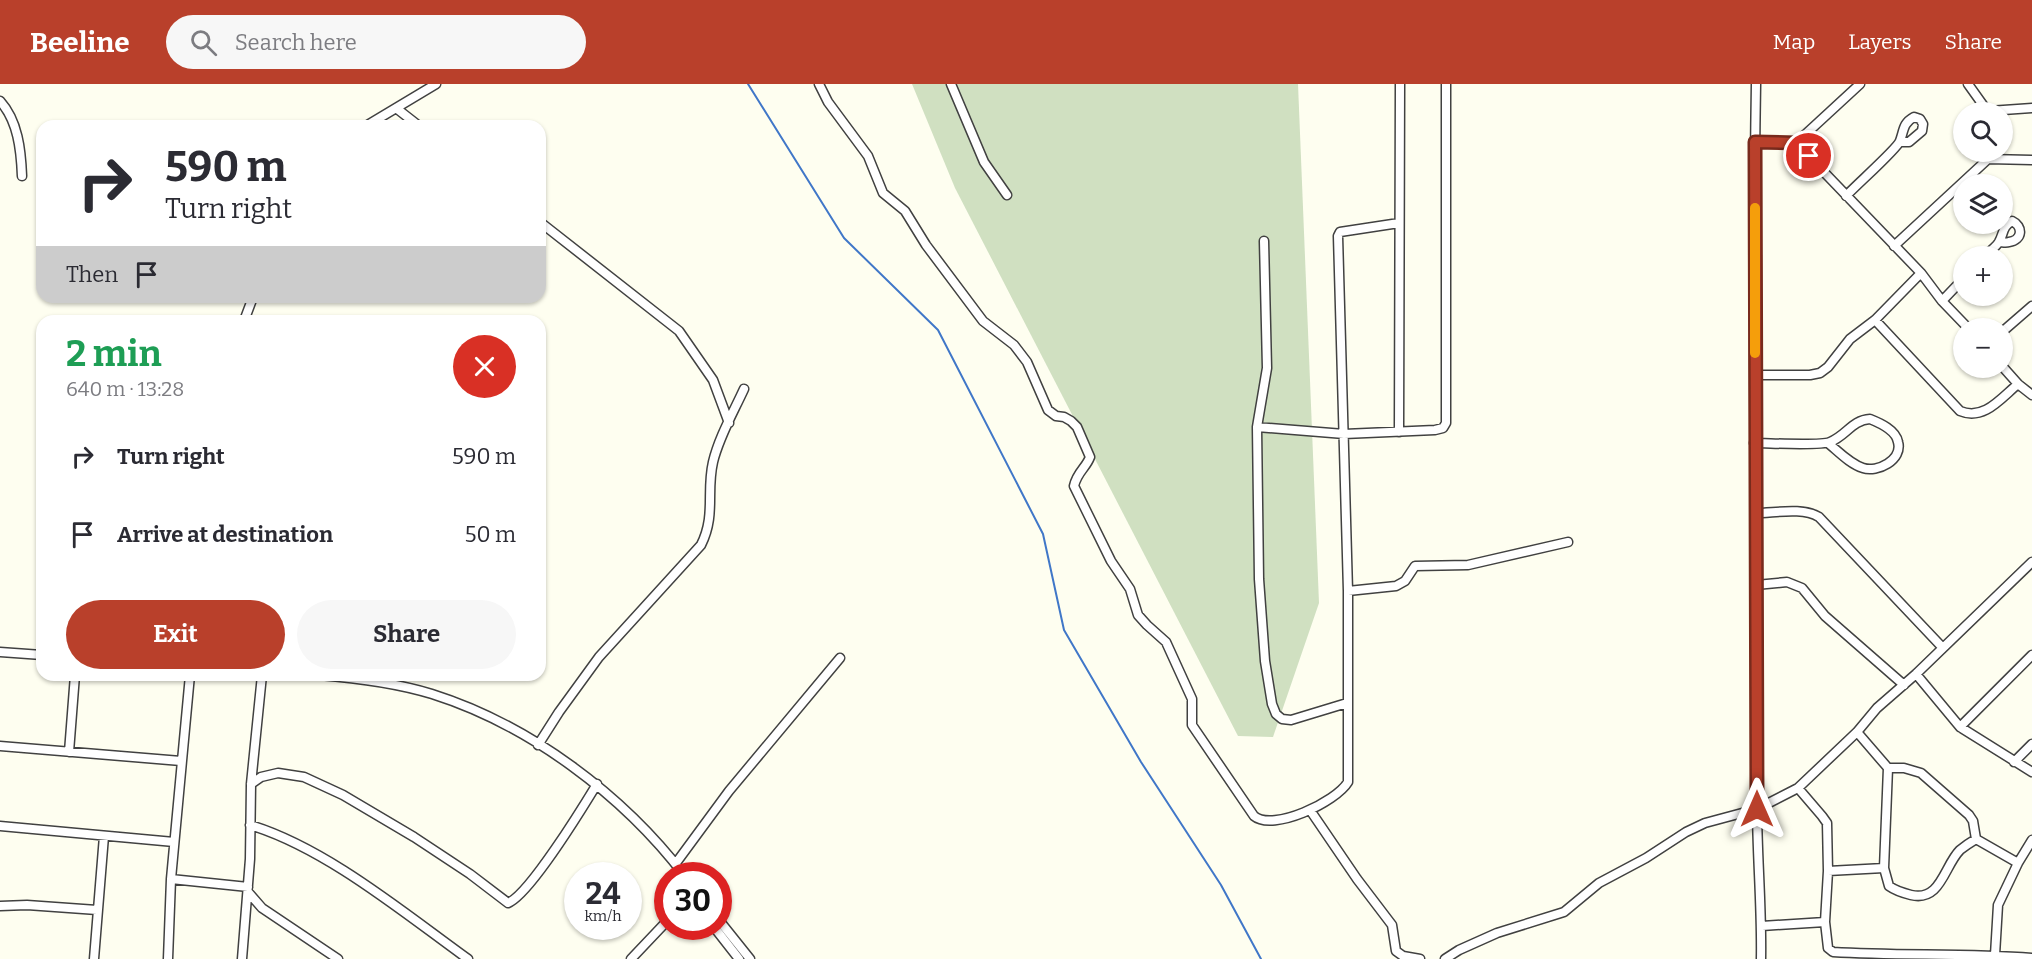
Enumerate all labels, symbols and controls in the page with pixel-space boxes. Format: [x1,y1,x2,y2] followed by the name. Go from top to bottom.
[166,15,586,69] search box
[30,26,130,59] text: Beeline
[187,26,220,59] icon: search
[235,29,357,56] text: Search here
[1773,29,1815,55] text: Map
[1848,29,1912,55] text: Layers
[1945,29,2002,55] text: Share
[1953,102,2013,378] map controls
[1953,102,2013,162] button: search
[1783,130,1834,181] pin
[1792,139,1825,172] icon: arrive
[165,142,287,192] text: 590 m
[66,144,144,222] icon: right
[1953,174,2013,234] button: layers
[165,193,292,225] text: Turn right
[1953,246,2013,306] button: +
[130,258,163,291] icon: arrive
[66,261,118,288] text: Then
[1953,318,2013,378] button: −
[66,332,162,376] text: 2 min
[453,335,516,398] button: close
[66,377,184,401] text: 640 m · 13:28
[66,440,99,473] icon: right
[117,443,225,470] text: Turn right
[452,443,516,470] text: 590 m
[66,518,99,551] icon: arrive
[117,521,333,548] text: Arrive at destination
[465,521,516,548] text: 50 m
[66,600,285,669] button: Exit
[297,600,516,669] button: Share
[1725,777,1789,841] position arrow
[654,862,732,940] speed limit sign: 30
[585,876,621,912] text: 24
[584,907,622,925] text: km/h

